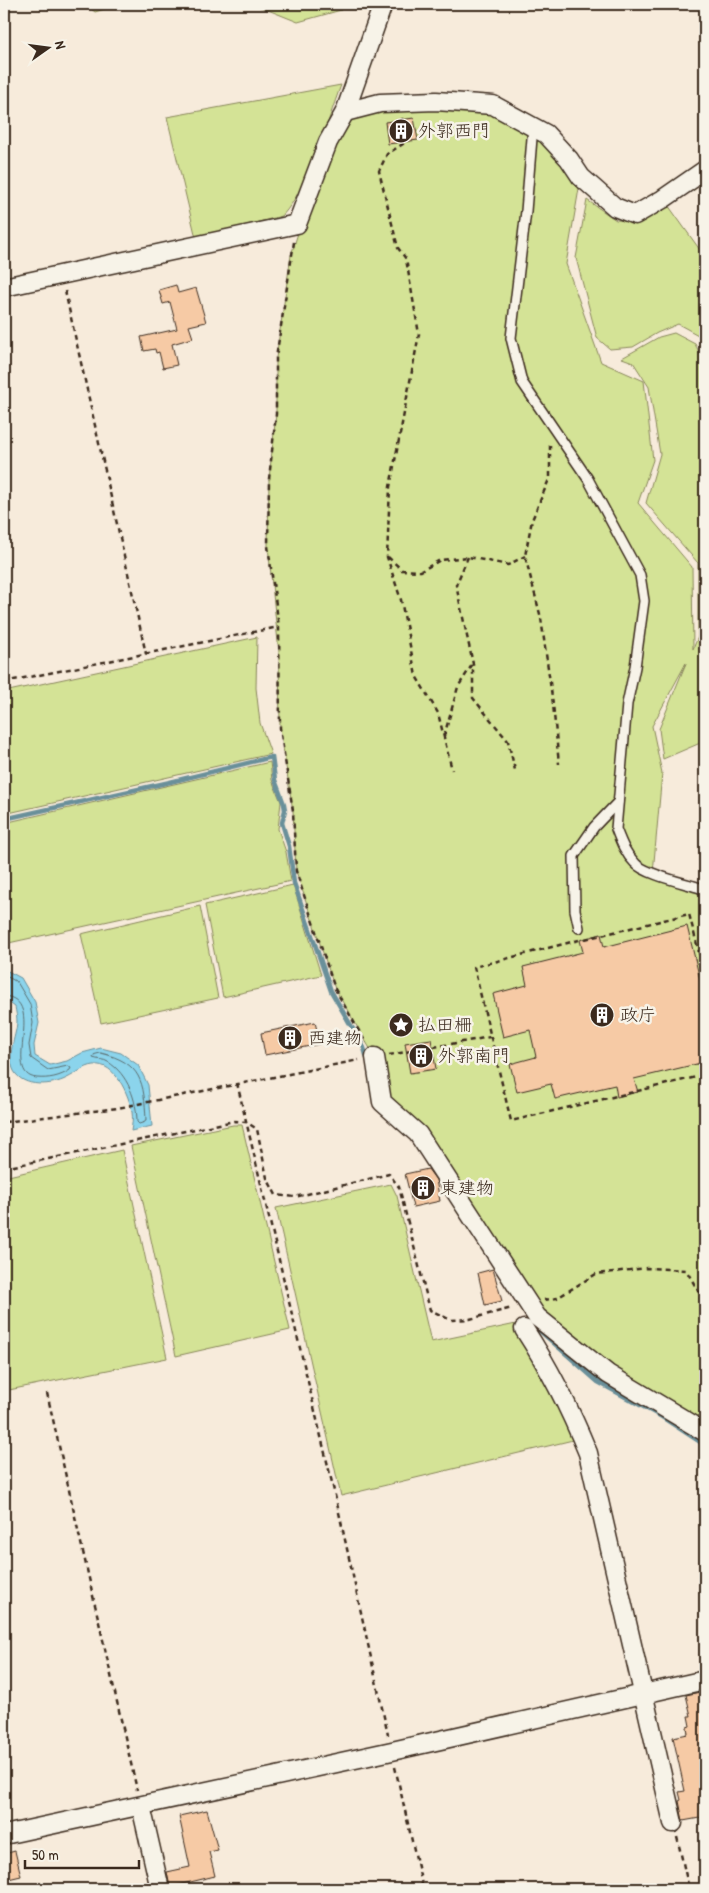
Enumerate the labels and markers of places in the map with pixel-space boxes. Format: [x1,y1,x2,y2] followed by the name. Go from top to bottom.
[388,118,414,144] building icon: 外郭西門
[418,118,490,143] place label: 外郭西門
[589,1002,615,1028] building icon: 政庁
[620,1002,656,1027] place label: 政庁
[388,1012,414,1038] place icon: 払田柵
[418,1012,472,1037] place label: 払田柵
[277,1025,303,1051] building icon: 西建物
[308,1025,362,1050] place label: 西建物
[408,1043,434,1069] building icon: 外郭南門
[438,1043,510,1068] place label: 外郭南門
[410,1175,436,1201] building icon: 東建物
[440,1175,494,1200] place label: 東建物

